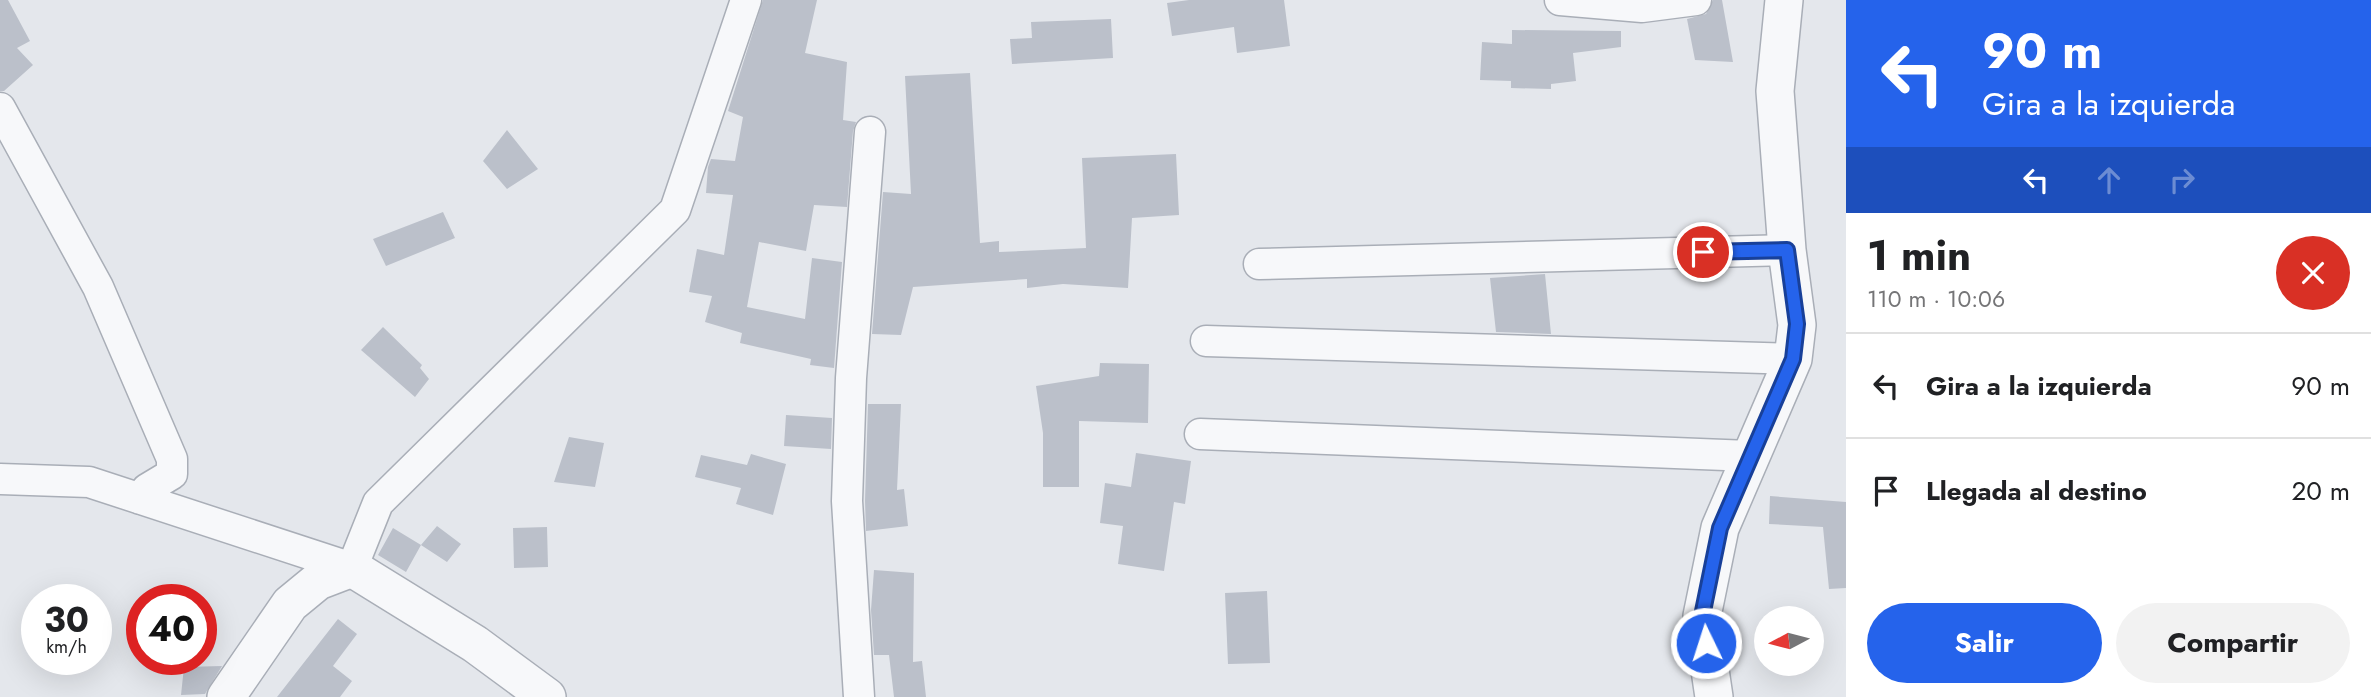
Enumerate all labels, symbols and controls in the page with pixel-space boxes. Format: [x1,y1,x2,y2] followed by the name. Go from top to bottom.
[1982,16,2102,86] text: 90 m
[1867,28,1958,119] icon: left
[1982,81,2235,127] text: Gira a la izquierda
[2017,161,2055,199] icon: left
[2090,161,2128,199] icon: ahead
[2163,161,2201,199] icon: right
[1673,222,1733,282] pin
[1867,225,1971,286] text: 1 min
[1684,233,1722,271] icon: arrive
[2276,236,2350,310] button: close
[1867,282,2005,316] text: 110 m · 10:06
[1867,367,1905,405] icon: left
[1926,367,2152,405] text: Gira a la izquierda
[2291,367,2350,405] text: 90 m
[1867,472,1905,510] icon: arrive
[1926,472,2147,510] text: Llegada al destino
[2292,472,2350,510] text: 20 m
[126,584,217,675] speed limit sign: 40
[44,595,89,645] text: 30
[1867,603,2102,683] button: Salir
[2116,603,2350,683] button: Compartir
[1669,606,1743,680] position arrow
[1754,606,1824,676] north arrow
[1754,606,1824,676] map controls
[46,634,87,660] text: km/h

